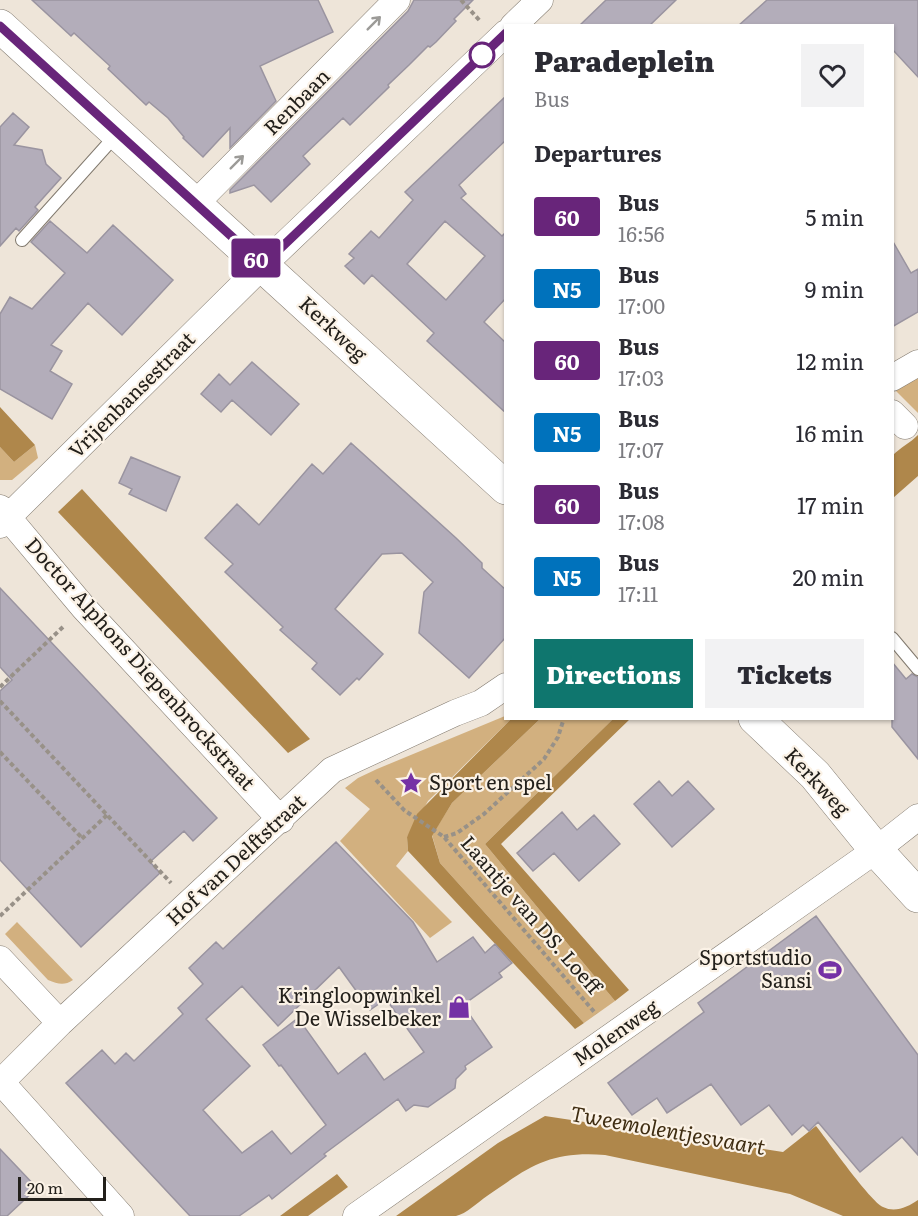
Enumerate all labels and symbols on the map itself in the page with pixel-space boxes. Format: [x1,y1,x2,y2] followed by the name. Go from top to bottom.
[367,16,382,31] one-way arrow
[469,42,495,68] unlabelled marker
[255,60,336,141] street label: Renbaan
[230,154,245,169] one-way arrow
[229,238,283,278] line badge: 60
[293,288,376,368] street label: Kerkweg
[61,324,201,464] street label: Vrijenbansestraat
[20,530,263,796] street label: Doctor Alphons Diepenbrockstraat
[779,740,859,822] street label: Kerkweg
[429,766,552,796] place label: Sport en spel
[398,770,424,796] place icon: Sport en spel
[158,786,311,931] street label: Hof van Delftstraat
[455,828,611,1001] street label: Laantje van DS. Loeff
[699,941,812,994] place label: Sportstudio Sansi
[817,957,843,983] sports icon: Sportstudio Sansi
[278,979,442,1032] place label: Kringloopwinkel De Wisselbeker
[566,990,665,1072] street label: Molenweg
[446,994,472,1020] shop icon: Kringloopwinkel De Wisselbeker
[569,1096,769,1161] water label: Tweemolentjesvaart
[18,1174,106,1202] scale bar

